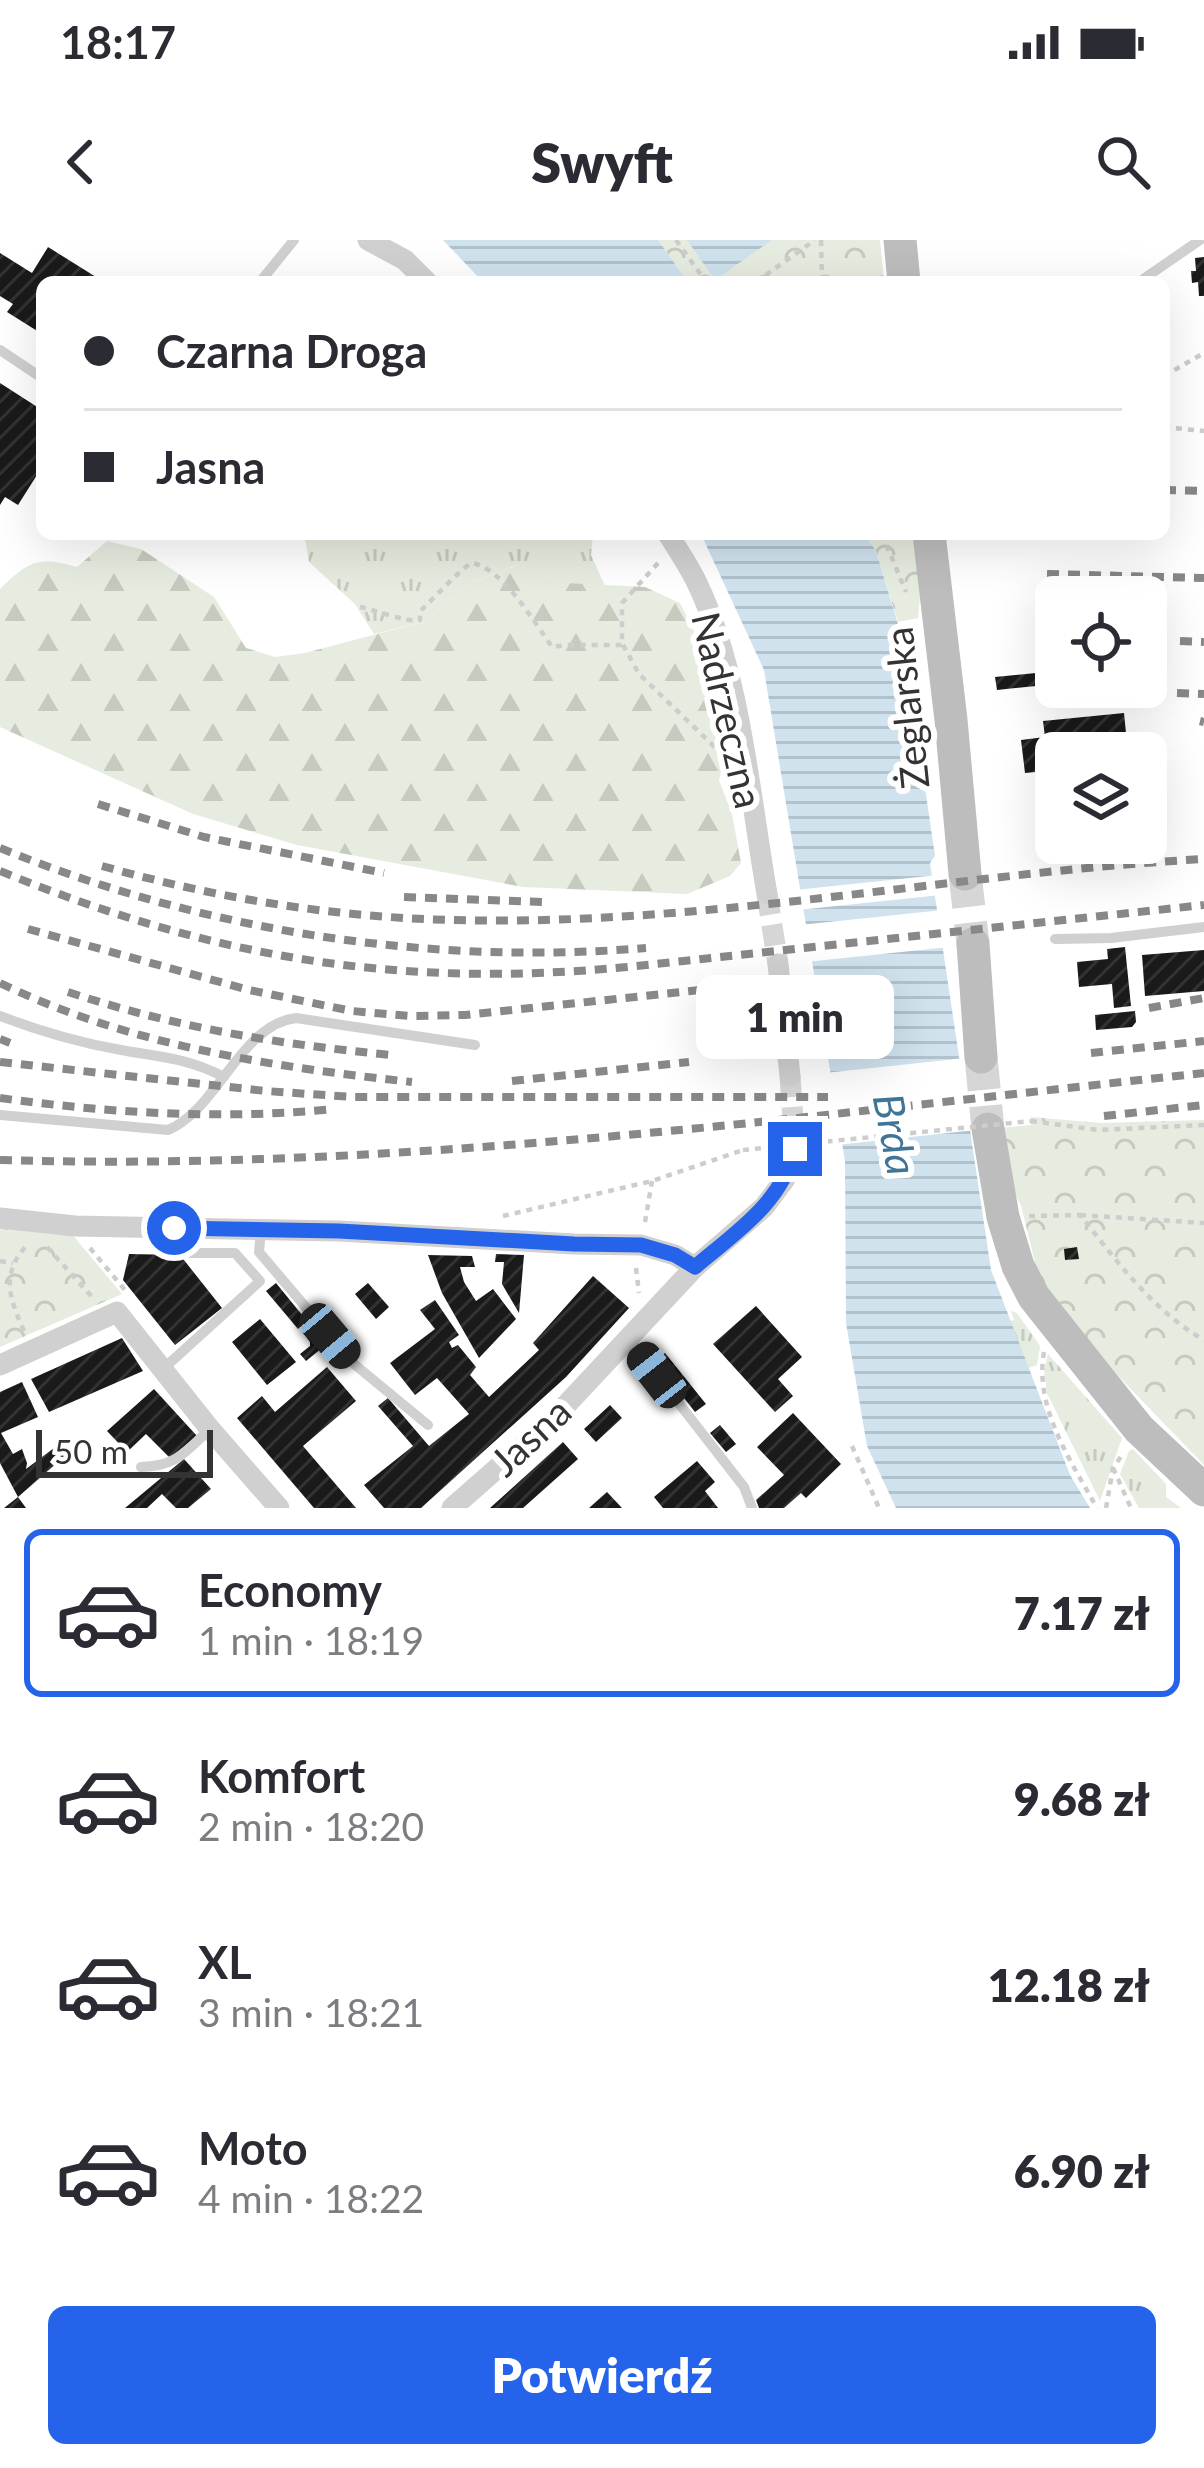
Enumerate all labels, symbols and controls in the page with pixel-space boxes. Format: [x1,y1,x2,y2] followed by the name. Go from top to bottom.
[60,15,176,69] text: 18:17
[48,129,114,195] icon: back
[1090,129,1156,195] icon: search
[531,130,673,195] text: Swyft
[156,324,427,378] text: Czarna Droga
[156,440,265,494] text: Jasna
[1035,576,1167,864] map controls
[1035,576,1167,708] button: locate
[683,607,773,813] street label: Nadrzeczna
[875,625,937,791] street label: Żeglarska
[1035,732,1167,864] button: layers
[696,975,894,1059] callout: 1 min
[746,994,844,1040] text: 1 min
[864,1089,928,1179] water label: Brda
[768,1122,822,1176] route end
[147,1201,201,1255] route start
[293,1297,367,1375] car
[621,1336,693,1414] car
[480,1387,580,1485] street label: Jasna
[36,1424,213,1477] scale bar
[54,1431,128,1471] text: 50 m
[54,1559,162,1667] icon: car
[198,1563,382,1617] text: Economy
[1014,1586,1150,1640] text: 7.17 zł
[198,1617,424,1663] text: 1 min · 18:19
[54,1745,162,1853] icon: car
[198,1749,365,1803] text: Komfort
[1014,1772,1150,1826] text: 9.68 zł
[198,1803,424,1849] text: 2 min · 18:20
[54,1931,162,2039] icon: car
[198,1935,252,1989] text: XL
[988,1958,1150,2012] text: 12.18 zł
[198,1989,424,2035] text: 3 min · 18:21
[54,2117,162,2225] icon: car
[198,2121,308,2175] text: Moto
[1014,2144,1150,2198] text: 6.90 zł
[198,2175,424,2221] text: 4 min · 18:22
[48,2306,1156,2444] button: Potwierdź

